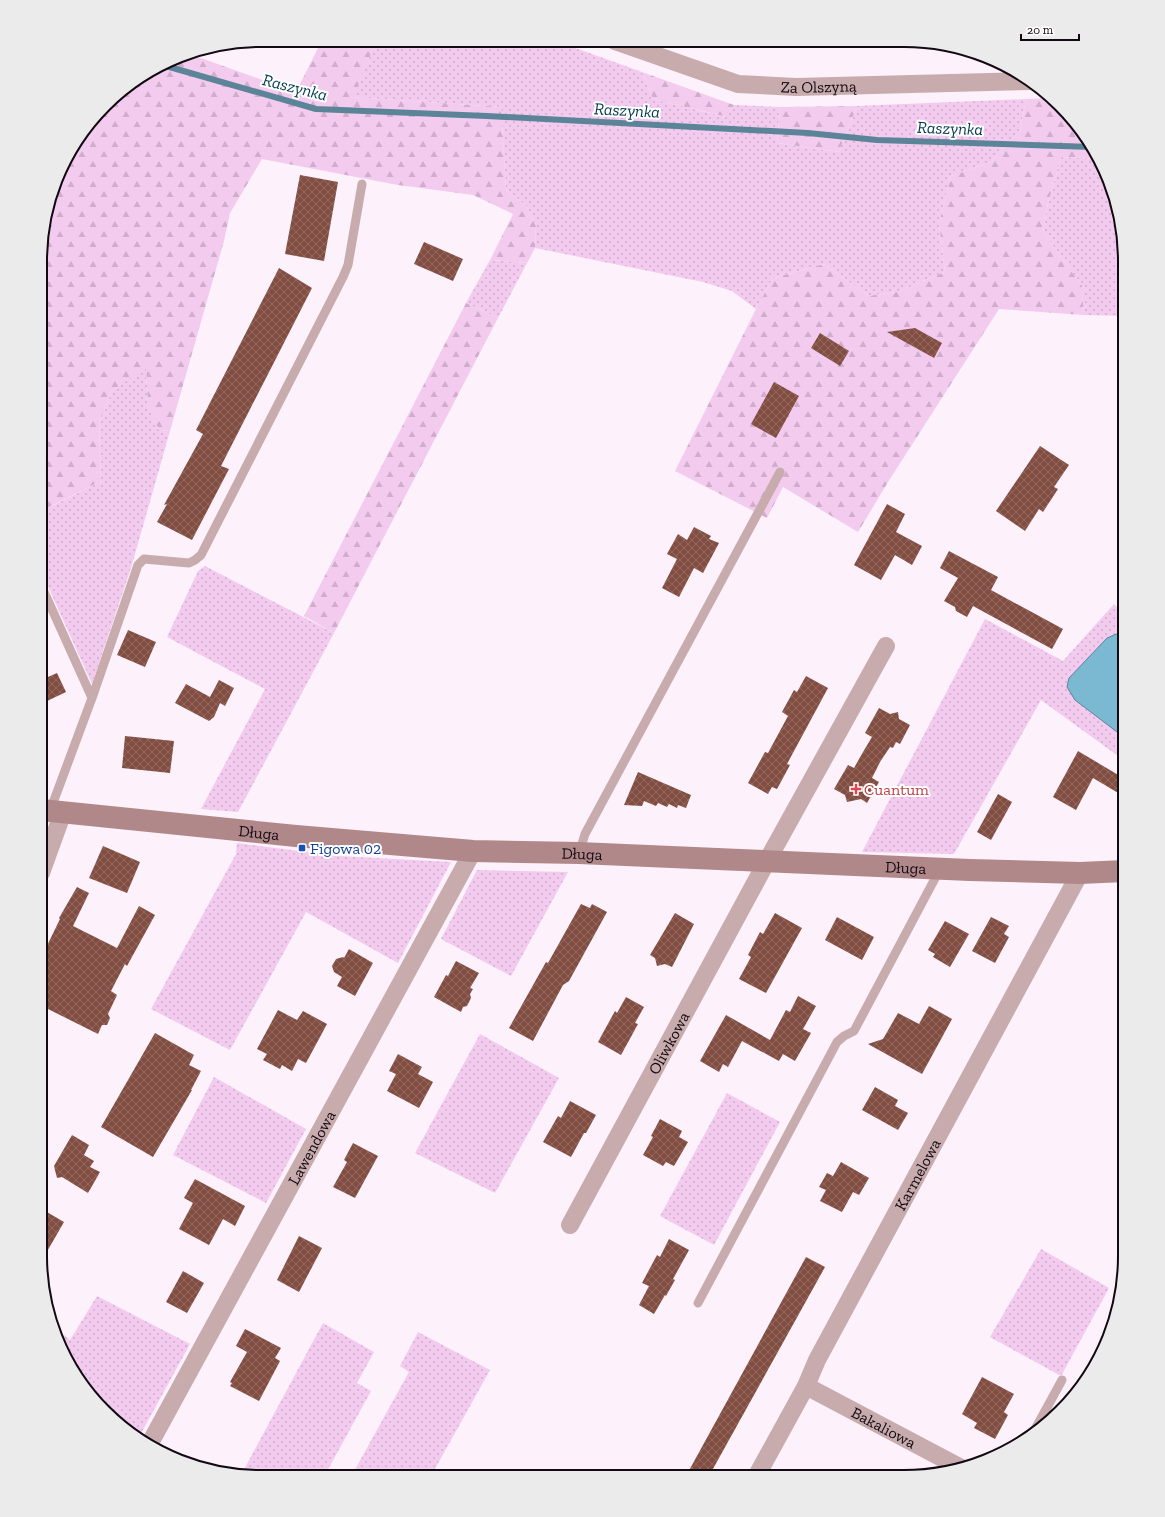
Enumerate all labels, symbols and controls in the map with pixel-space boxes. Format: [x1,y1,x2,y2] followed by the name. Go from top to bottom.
[1021,16,1079,42] scale bar
[1027,23,1054,37] text: 20 m
[261,69,329,105] water label: Raszynka
[780,76,857,97] street label: Za Olszyną
[593,98,661,122] water label: Raszynka
[917,117,983,139] water label: Raszynka
[864,780,929,799] place label: Cuantum
[851,784,861,794] marker: Cuantum
[237,821,280,844] street label: Długa
[310,839,381,858] place label: Figowa 02
[297,843,307,853] marker: Figowa 02
[561,844,603,864] street label: Długa
[885,857,927,878] street label: Długa
[644,1008,694,1078] street label: Oliwkowa
[284,1107,340,1188] street label: Lawendowa
[891,1135,945,1214] street label: Karmelowa
[848,1403,919,1453] street label: Bakaliowa

